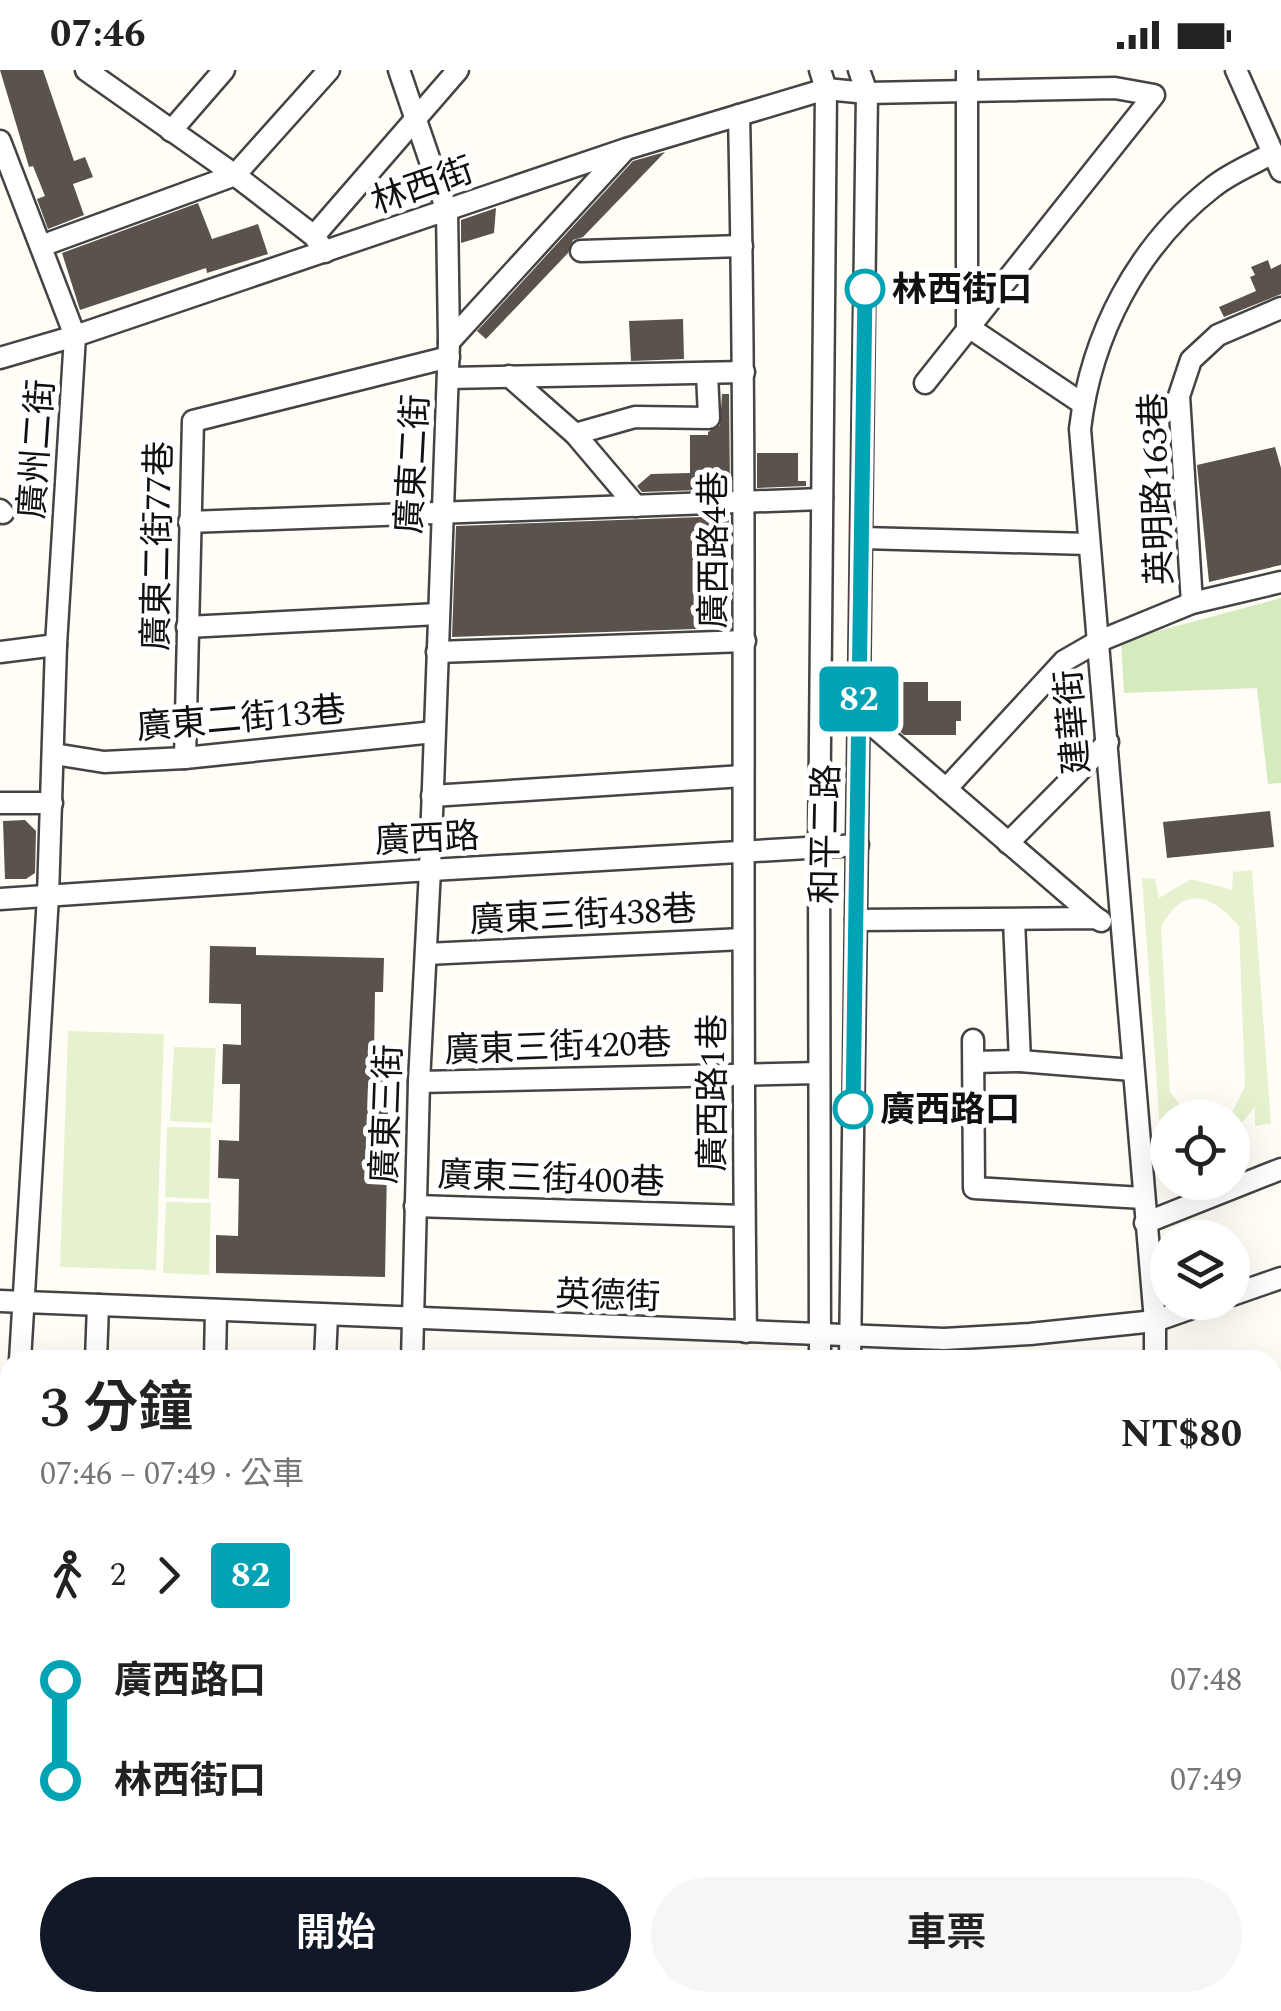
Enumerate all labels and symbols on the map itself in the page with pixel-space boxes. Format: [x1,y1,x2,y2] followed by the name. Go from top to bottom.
[364,144,481,229] street label: 林西街
[892,264,1032,317] place label: 林西街口
[846,270,884,308] marker: 林西街口
[6,377,69,521] street label: 廣州二街
[1128,392,1187,586] street label: 英明路163巷
[383,393,444,535] street label: 廣東二街
[130,441,187,651] street label: 廣東二街77巷
[688,471,741,629] street label: 廣西路4巷
[814,666,904,732] line badge: 82
[1043,667,1104,776] street label: 建華街
[134,684,348,755] street label: 廣東二街13巷
[799,764,854,904] street label: 和平二路
[373,810,481,869] street label: 廣西路
[468,883,698,948] street label: 廣東三街438巷
[687,1014,740,1172] street label: 廣西路1巷
[443,1017,673,1078] street label: 廣東三街420巷
[359,1043,416,1185] street label: 廣東三街
[880,1084,1020,1137] place label: 廣西路口
[834,1090,872,1128] marker: 廣西路口
[436,1149,666,1210] street label: 廣東三街400巷
[555,1268,661,1325] street label: 英德街

